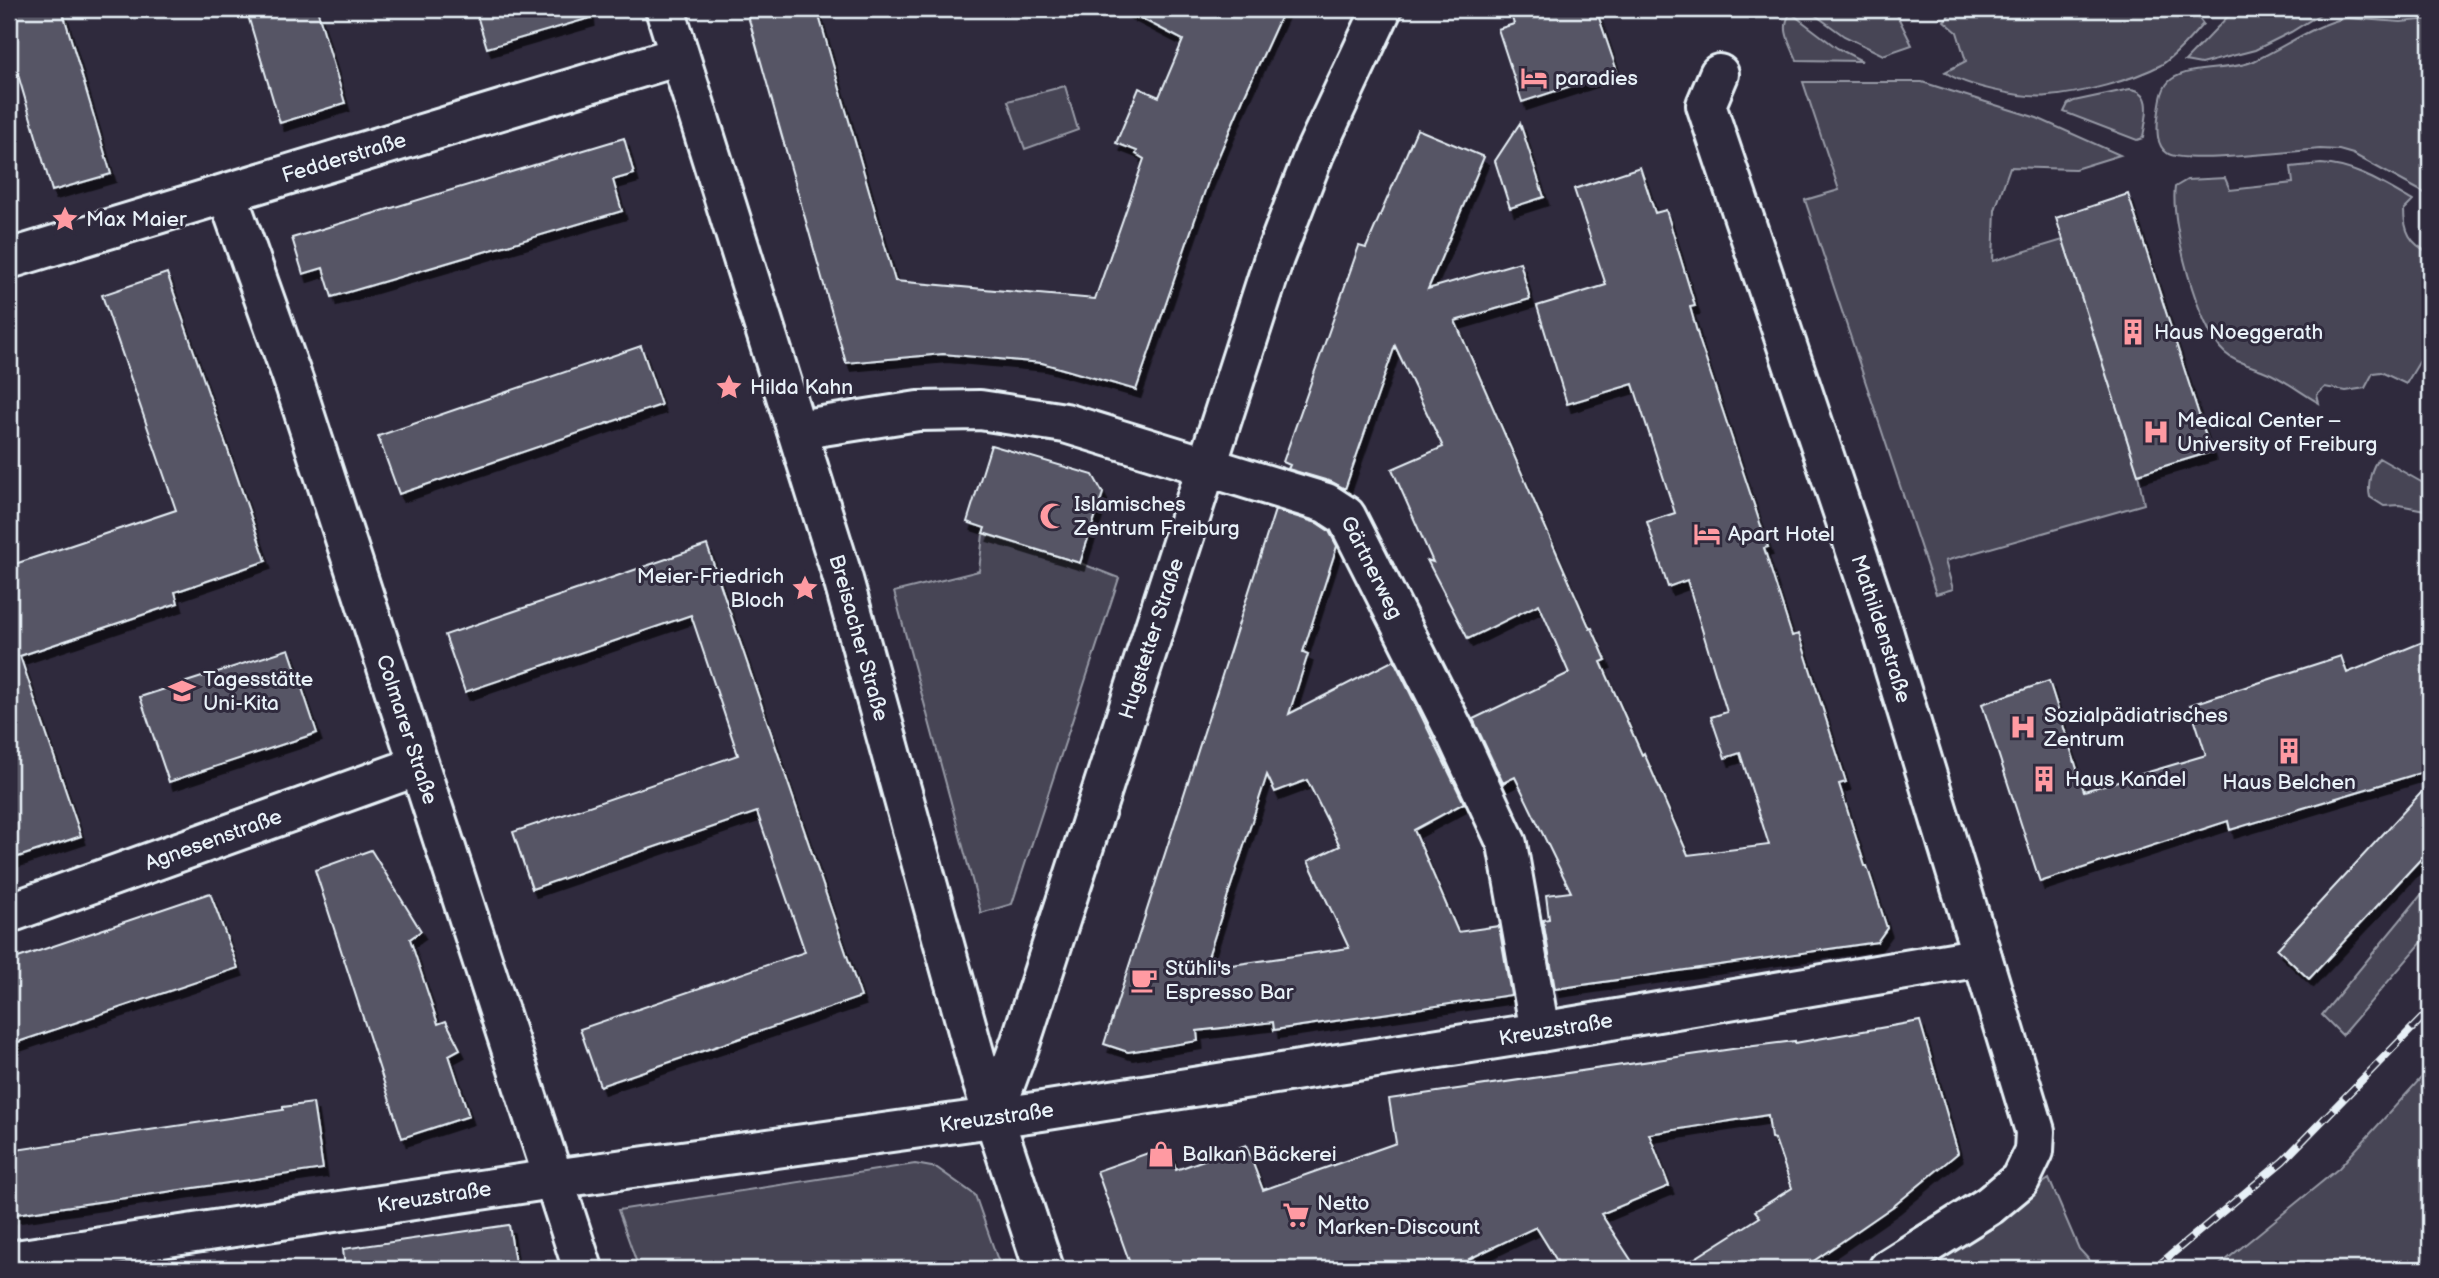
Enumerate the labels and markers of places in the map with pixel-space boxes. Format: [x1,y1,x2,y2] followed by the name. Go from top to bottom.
[1519,63,1549,93] hotel icon: paradies
[1555,66,1638,91] place label: paradies
[50,204,80,234] place icon: Max Maier
[86,207,187,232] place label: Max Maier
[2118,317,2148,347] building icon: Haus Noeggerath
[2154,320,2323,345] place label: Haus Noeggerath
[714,372,744,402] place icon: Hilda Kahn
[750,375,853,400] place label: Hilda Kahn
[2177,408,2377,457] place label: Medical Center – University of Freiburg
[2141,417,2171,447] hospital icon: Medical Center – University of Freiburg
[1073,492,1240,541] place label: Islamisches Zentrum Freiburg
[1038,501,1068,531] mosque icon: Islamisches Zentrum Freiburg
[1692,519,1722,549] hotel icon: Apart Hotel
[1728,522,1835,547] place label: Apart Hotel
[637,564,784,613] place label: Meier-Friedrich Bloch
[790,573,820,603] place icon: Meier-Friedrich Bloch
[203,667,313,716] place label: Tagesstätte Uni-Kita
[167,676,197,706] school or university icon: Tagesstätte Uni-Kita
[2043,703,2228,752] place label: Sozialpädiatrisches Zentrum
[2008,712,2038,742] hospital icon: Sozialpädiatrisches Zentrum
[2274,736,2304,766] building icon: Haus Belchen
[2029,764,2059,794] building icon: Haus Kandel
[2065,767,2186,792] place label: Haus Kandel
[2222,770,2356,795] place label: Haus Belchen
[1165,956,1294,1005] place label: Stühli's Espresso Bar
[1129,965,1159,995] cafe icon: Stühli's Espresso Bar
[1146,1139,1176,1169] shop icon: Balkan Bäckerei
[1182,1142,1337,1167] place label: Balkan Bäckerei
[1317,1191,1481,1240] place label: Netto Marken-Discount
[1281,1200,1311,1230] supermarket icon: Netto Marken-Discount

